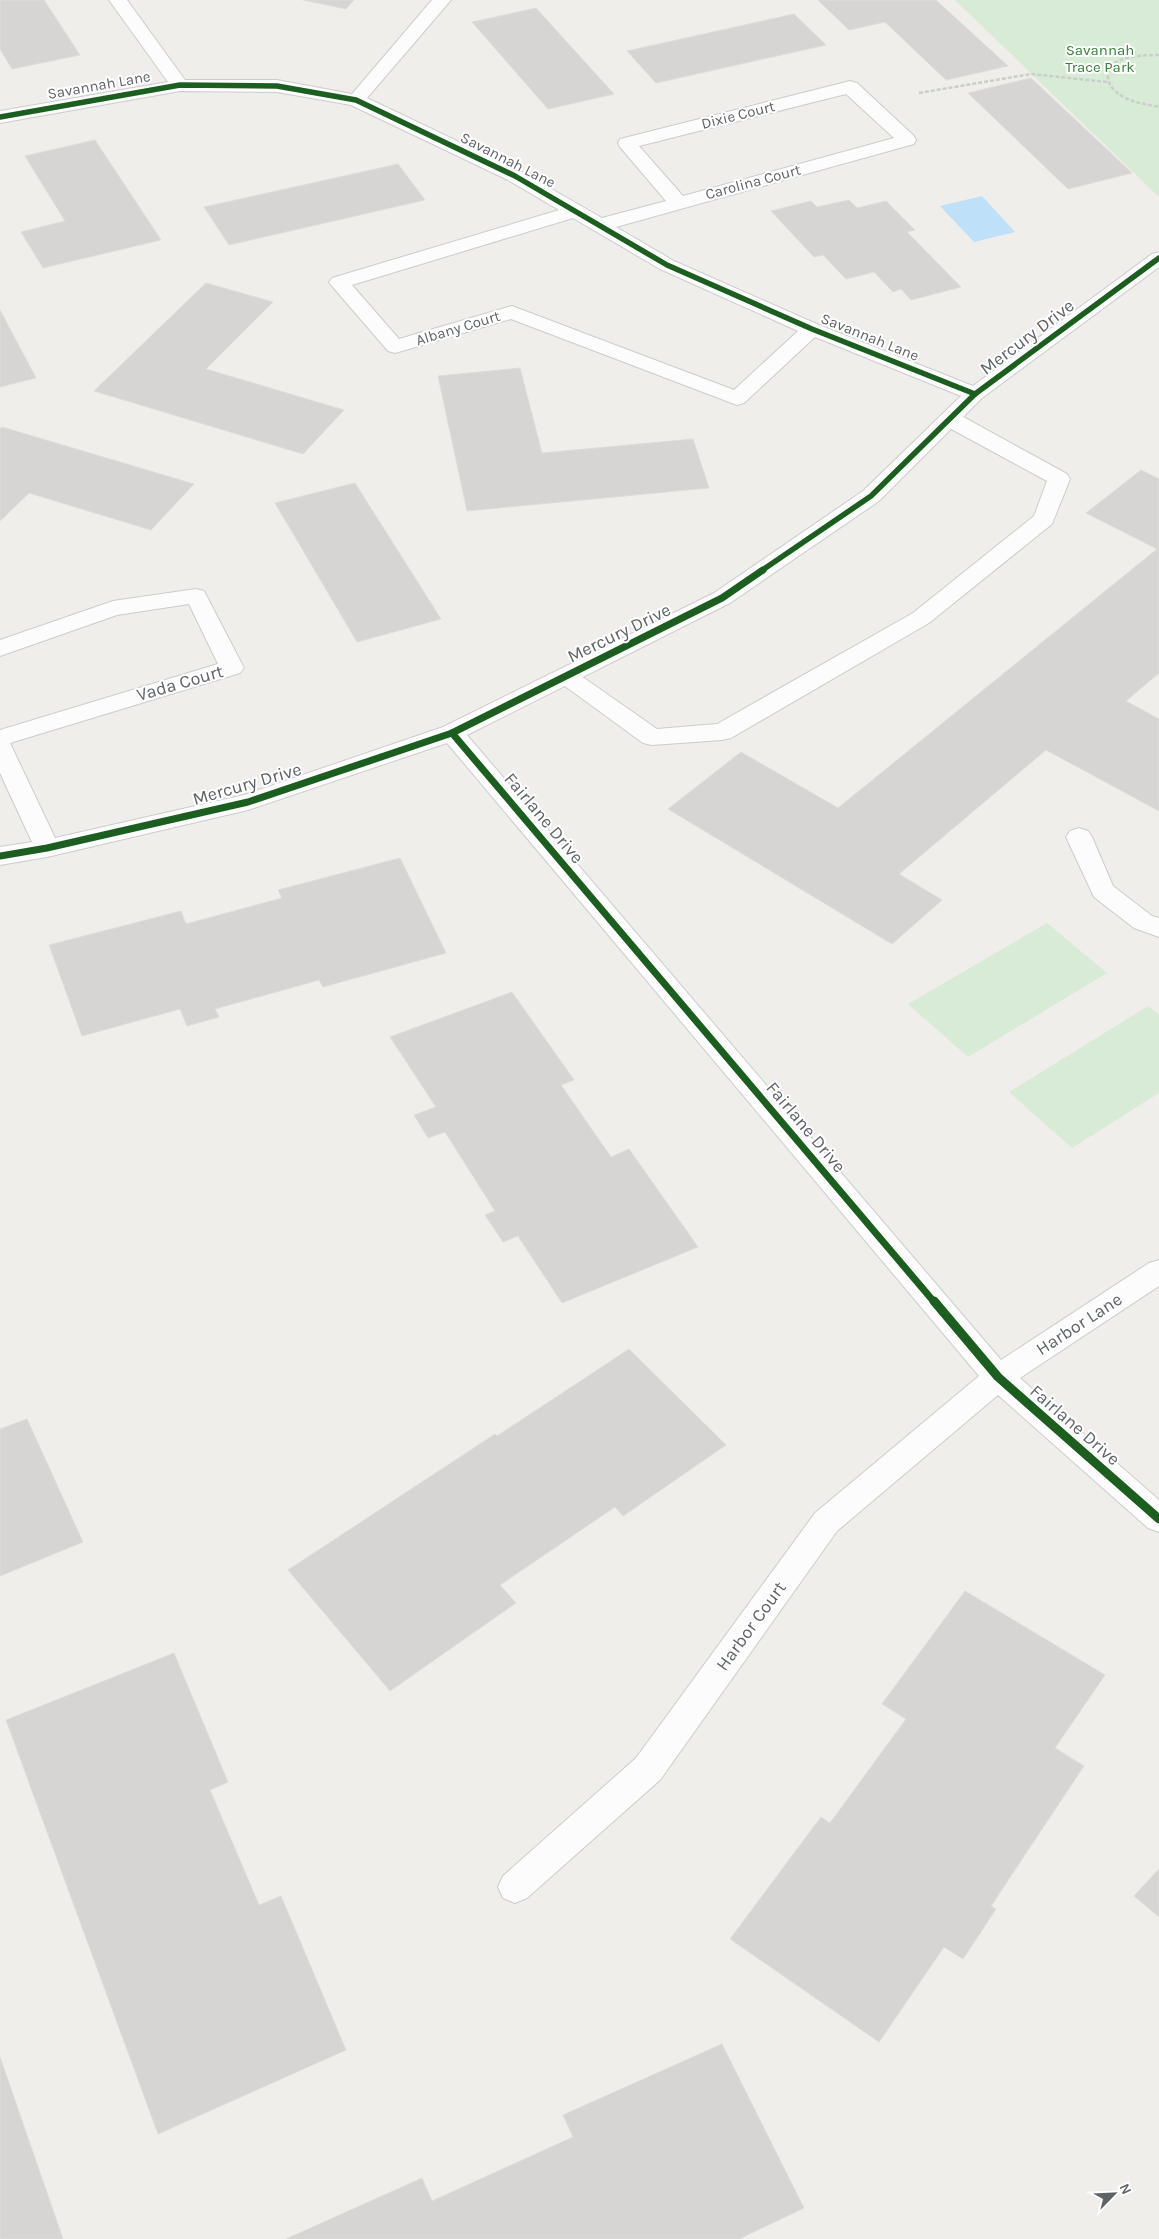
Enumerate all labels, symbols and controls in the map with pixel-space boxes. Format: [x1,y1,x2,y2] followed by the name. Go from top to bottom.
[1065,41,1135,76] park label: Savannah Trace Park
[46,67,152,103] street label: Savannah Lane
[699,97,777,133] street label: Dixie Court
[458,128,558,192] street label: Savannah Lane
[703,161,803,203] street label: Carolina Court
[976,294,1078,380] street label: Mercury Drive
[414,307,503,349] street label: Albany Court
[818,309,922,365] street label: Savannah Lane
[564,598,674,668] street label: Mercury Drive
[134,660,226,706] street label: Vada Court
[190,758,304,810] street label: Mercury Drive
[500,768,588,868] street label: Fairlane Drive
[762,1077,850,1177] street label: Fairlane Drive
[1032,1288,1126,1360] street label: Harbor Lane
[1025,1380,1125,1470] street label: Fairlane Drive
[711,1577,791,1675] street label: Harbor Court
[1089,2169,1139,2219] north arrow
[1116,2181,1135,2197] text: N

